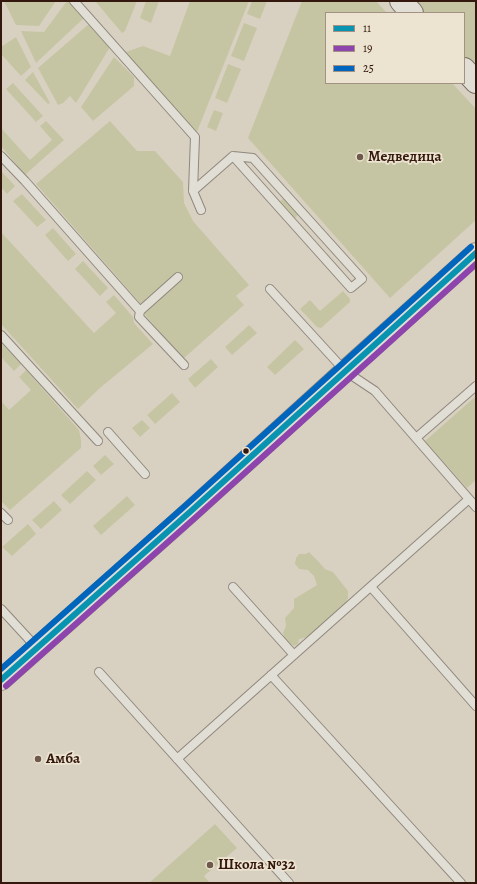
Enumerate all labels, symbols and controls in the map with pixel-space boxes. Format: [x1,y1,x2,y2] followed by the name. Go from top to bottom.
[325,12,465,84] legend
[363,20,371,36] text: 11
[363,40,373,56] text: 19
[363,60,374,76] text: 25
[368,148,442,166] place label: Медведица
[355,152,365,162] marker: Медведица
[241,446,251,456] unlabelled marker
[46,750,80,768] place label: Амба
[33,754,43,764] marker: Амба
[218,856,295,874] place label: Школа №32
[205,860,215,870] marker: Школа №32

